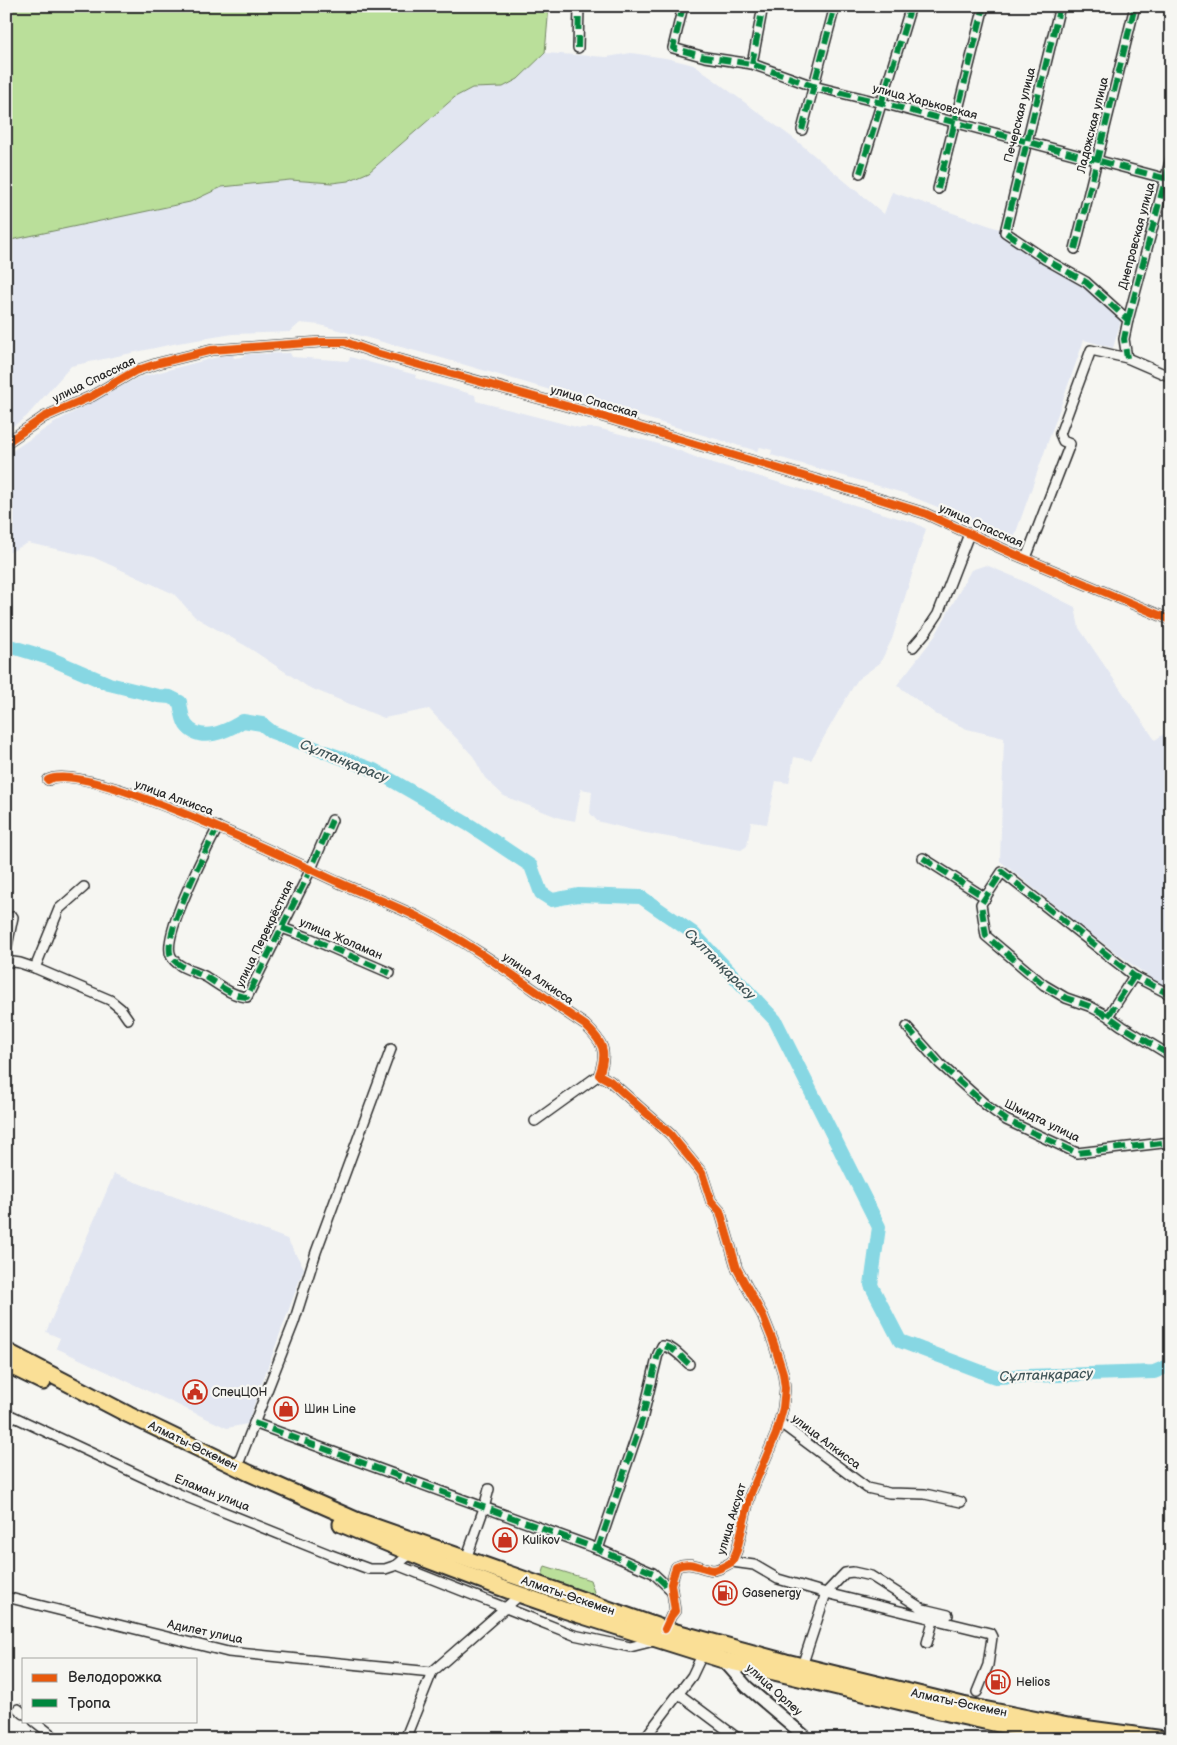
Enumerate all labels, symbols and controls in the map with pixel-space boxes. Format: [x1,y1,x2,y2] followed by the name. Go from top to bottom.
[1001,66,1039,164] street label: Печерская улица
[1074,75,1112,176] street label: Ладожская улица
[871,81,979,123] street label: улица Харьковская
[1115,181,1159,291] street label: Днепровская улица
[50,353,138,407] street label: улица Спасская
[549,382,640,422] street label: улица Спасская
[937,501,1026,551] street label: улица Спасская
[297,736,391,787] water label: Сұлтанқарасу
[133,777,215,819] street label: улица Алкисса
[233,878,298,990] street label: улица Перекрёстная
[297,915,385,963] street label: улица Жоламан
[681,925,759,1003] water label: Сұлтанқарасу
[500,950,576,1008] street label: улица Алкисса
[1002,1096,1082,1146] street label: Шмидта улица
[999,1365,1094,1385] water label: Сұлтанқарасу
[182,1379,208,1405] public building icon: СпецЦОН
[212,1385,267,1400] place label: СпецЦОН
[273,1396,299,1422] shop icon: Шин Line
[304,1402,356,1417] place label: Шин Line
[789,1411,863,1473] street label: улица Алкисса
[145,1417,240,1474] street label: Алматы-Өскемен
[172,1471,252,1515] street label: Еламан улица
[714,1481,750,1557] street label: улица Аксуат
[492,1527,518,1553] shop icon: Kulikov
[522,1533,560,1548] place label: Kulikov
[518,1573,617,1619] street label: Алматы-Өскемен
[712,1580,738,1606] fuel station icon: Gasenergy
[742,1586,802,1601] place label: Gasenergy
[165,1616,244,1647] street label: Адилет улица
[22,1658,198,1722] legend
[743,1661,806,1720] street label: улица Орлеу
[68,1668,162,1687] text: Велодорожка
[985,1669,1011,1695] fuel station icon: Helios
[1016,1675,1050,1690] place label: Helios
[909,1685,1008,1721] street label: Алматы-Өскемен
[68,1694,111,1713] text: Тропа

